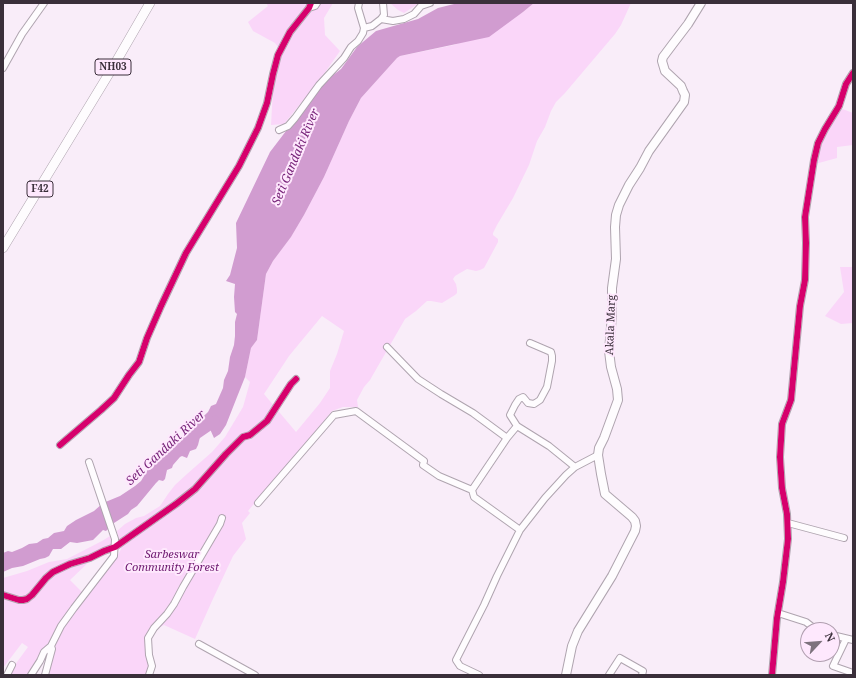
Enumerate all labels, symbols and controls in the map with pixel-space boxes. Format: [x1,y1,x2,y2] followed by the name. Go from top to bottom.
[95,59,131,75] road number: NH03
[269,107,323,207] water label: Seti Gandaki River
[27,181,53,197] road number: F42
[603,295,619,355] street label: Akala Marg
[123,407,209,489] water label: Seti Gandaki River
[125,548,219,574] park label: Sarbeswar Community Forest
[800,622,840,662] north arrow
[822,630,839,644] text: N

